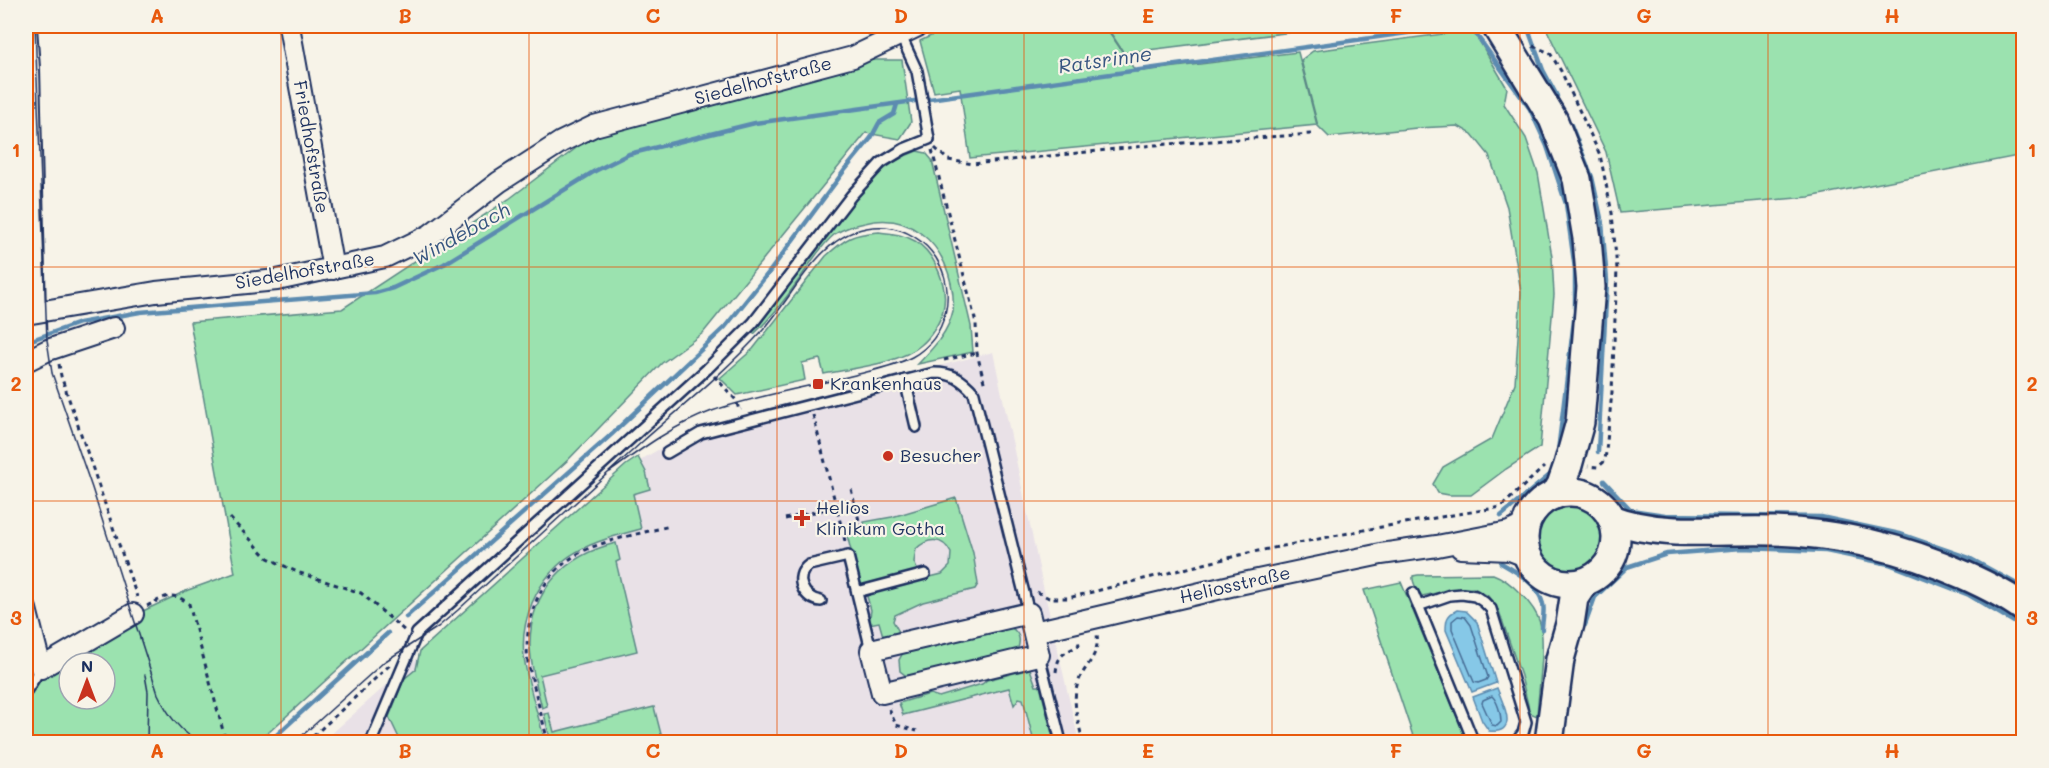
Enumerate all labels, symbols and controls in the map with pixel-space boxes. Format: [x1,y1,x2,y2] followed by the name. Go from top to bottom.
[150,2,164,28] text: A
[398,2,412,28] text: B
[646,2,661,28] text: C
[894,2,908,28] text: D
[1142,2,1154,28] text: E
[1390,2,1403,28] text: F
[1636,2,1652,28] text: G
[1884,2,1900,28] text: H
[1056,40,1153,78] water label: Ratsrinne
[691,50,834,110] street label: Siedelhofstraße
[288,79,335,215] street label: Friedhofstraße
[12,136,20,162] text: 1
[2028,136,2036,162] text: 1
[407,196,514,271] water label: Windebach
[233,246,376,294] street label: Siedelhofstraße
[10,370,22,396] text: 2
[2026,370,2038,396] text: 2
[830,371,942,395] place label: Krankenhaus
[811,377,825,391] marker: Krankenhaus
[900,443,982,467] place label: Besucher
[881,449,895,463] marker: Besucher
[816,495,945,540] place label: Helios Klinikum Gotha
[793,509,811,527] marker: Helios Klinikum Gotha
[1177,560,1292,608] street label: Heliosstraße
[10,604,22,630] text: 3
[2026,604,2038,630] text: 3
[57,651,117,711] north arrow
[81,655,93,676] text: N
[150,737,164,763] text: A
[398,737,412,763] text: B
[646,737,661,763] text: C
[894,737,908,763] text: D
[1142,737,1154,763] text: E
[1390,737,1403,763] text: F
[1636,737,1652,763] text: G
[1884,737,1900,763] text: H

